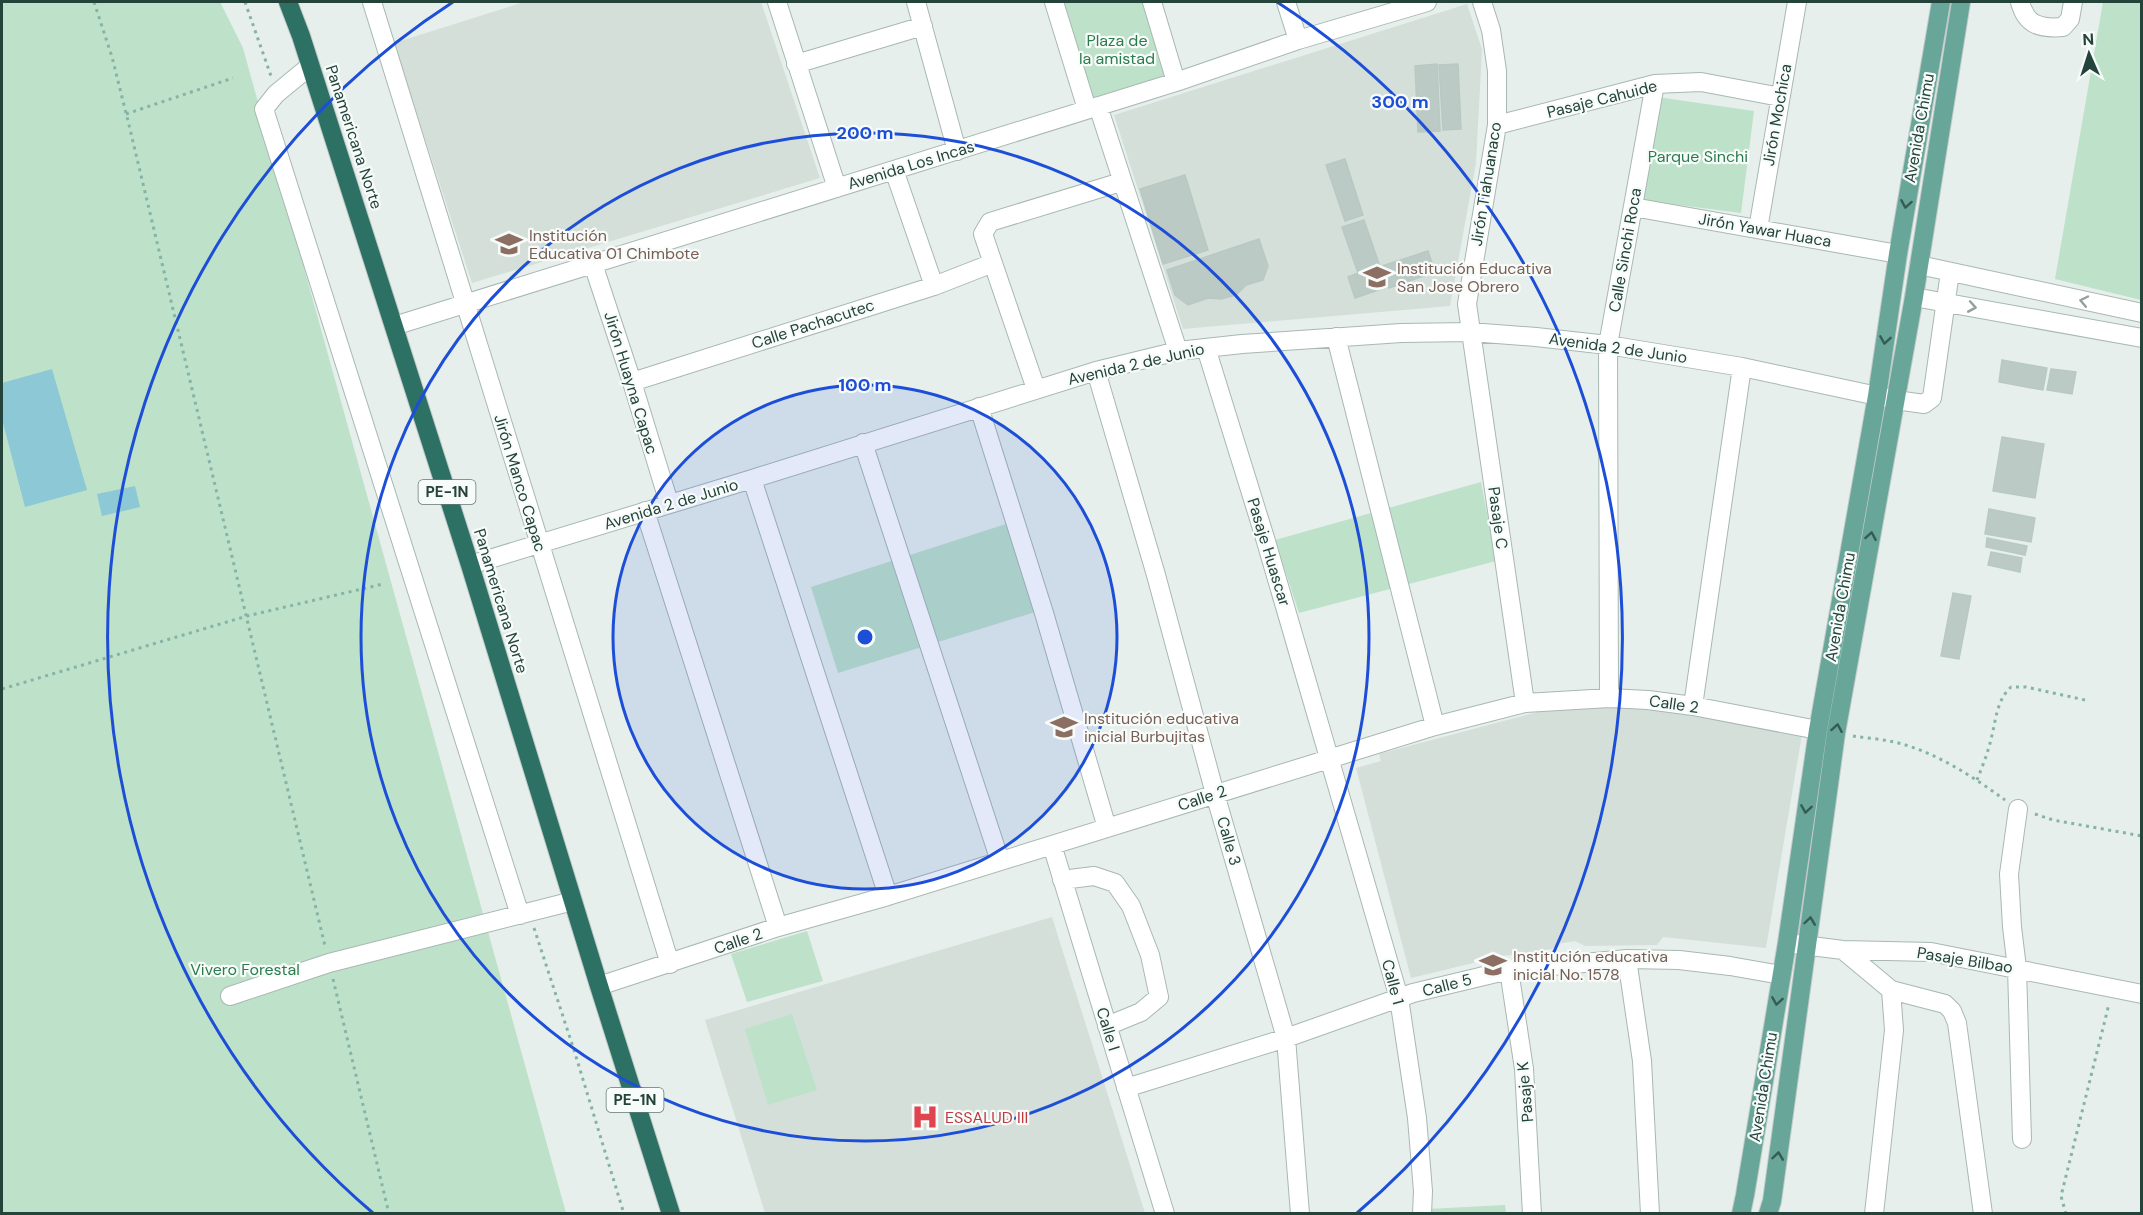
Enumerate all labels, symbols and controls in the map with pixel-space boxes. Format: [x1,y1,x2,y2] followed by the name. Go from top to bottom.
[2059,24,2119,84] north arrow
[2082,29,2095,50] text: N
[1079,30,1155,69] park label: Plaza de la amistad
[321,62,387,212] street label: Panamericana Norte
[1758,62,1796,168] street label: Jirón Mochica
[1899,72,1939,184] street label: Avenida Chimu
[1545,75,1659,123] street label: Pasaje Cahuide
[1371,90,1429,114] text: 300 m
[1466,120,1506,248] street label: Jirón Tiahuanaco
[837,121,893,145] text: 200 m
[845,136,977,194] street label: Avenida Los Incas
[1648,146,1748,167] park label: Parque Sinchi
[1604,186,1646,314] street label: Calle Sinchi Roca
[1900,199,1913,209] one-way arrow
[1697,208,1833,252] street label: Jirón Yawar Huaca
[529,225,699,264] place label: Institución Educativa 01 Chimbote
[494,229,524,259] school or university icon: Institución Educativa 01 Chimbote
[1397,258,1552,297] place label: Institución Educativa San Jose Obrero
[1362,262,1392,292] school or university icon: Institución Educativa San Jose Obrero
[749,294,877,354] street label: Calle Pachacutec
[2080,295,2090,308] one-way arrow
[1966,300,1976,313] one-way arrow
[599,309,663,457] street label: Jirón Huayna Capac
[1547,328,1689,368] street label: Avenida 2 de Junio
[1880,336,1892,345] one-way arrow
[1066,338,1206,390] street label: Avenida 2 de Junio
[838,373,892,397] text: 100 m
[489,412,551,554] street label: Jirón Manco Capac
[601,474,741,534] street label: Avenida 2 de Junio
[418,480,476,504] road number: PE-1N
[1483,485,1513,551] street label: Pasaje C
[1243,495,1295,609] street label: Pasaje Huascar
[469,526,533,676] street label: Panamericana Norte
[1864,531,1877,541] one-way arrow
[1820,551,1860,663] street label: Avenida Chimu
[855,627,875,647] centre of rings
[1648,690,1700,718] street label: Calle 2
[1084,708,1239,747] place label: Institución educativa inicial Burbujitas
[1049,712,1079,742] school or university icon: Institución educativa inicial Burbujitas
[1830,723,1843,733] one-way arrow
[1175,780,1229,816] street label: Calle 2
[1800,804,1812,813] one-way arrow
[1212,814,1246,868] street label: Calle 3
[1804,917,1816,926] one-way arrow
[711,923,765,959] street label: Calle 2
[1916,942,2014,978] street label: Pasaje Bilbao
[1513,946,1668,985] place label: Institución educativa inicial No. 1578
[1478,950,1508,980] school or university icon: Institución educativa inicial No. 1578
[1377,957,1409,1007] street label: Calle 1
[190,959,300,980] park label: Vivero Forestal
[1420,969,1474,1001] street label: Calle 5
[1771,997,1783,1006] one-way arrow
[1091,1005,1125,1053] street label: Calle I
[1744,1031,1782,1143] street label: Avenida Chimu
[1512,1061,1538,1123] street label: Pasaje K
[606,1088,664,1112] road number: PE-1N
[910,1102,940,1132] hospital icon: ESSALUD III
[945,1107,1028,1128] place label: ESSALUD III
[1771,1151,1783,1161] one-way arrow

